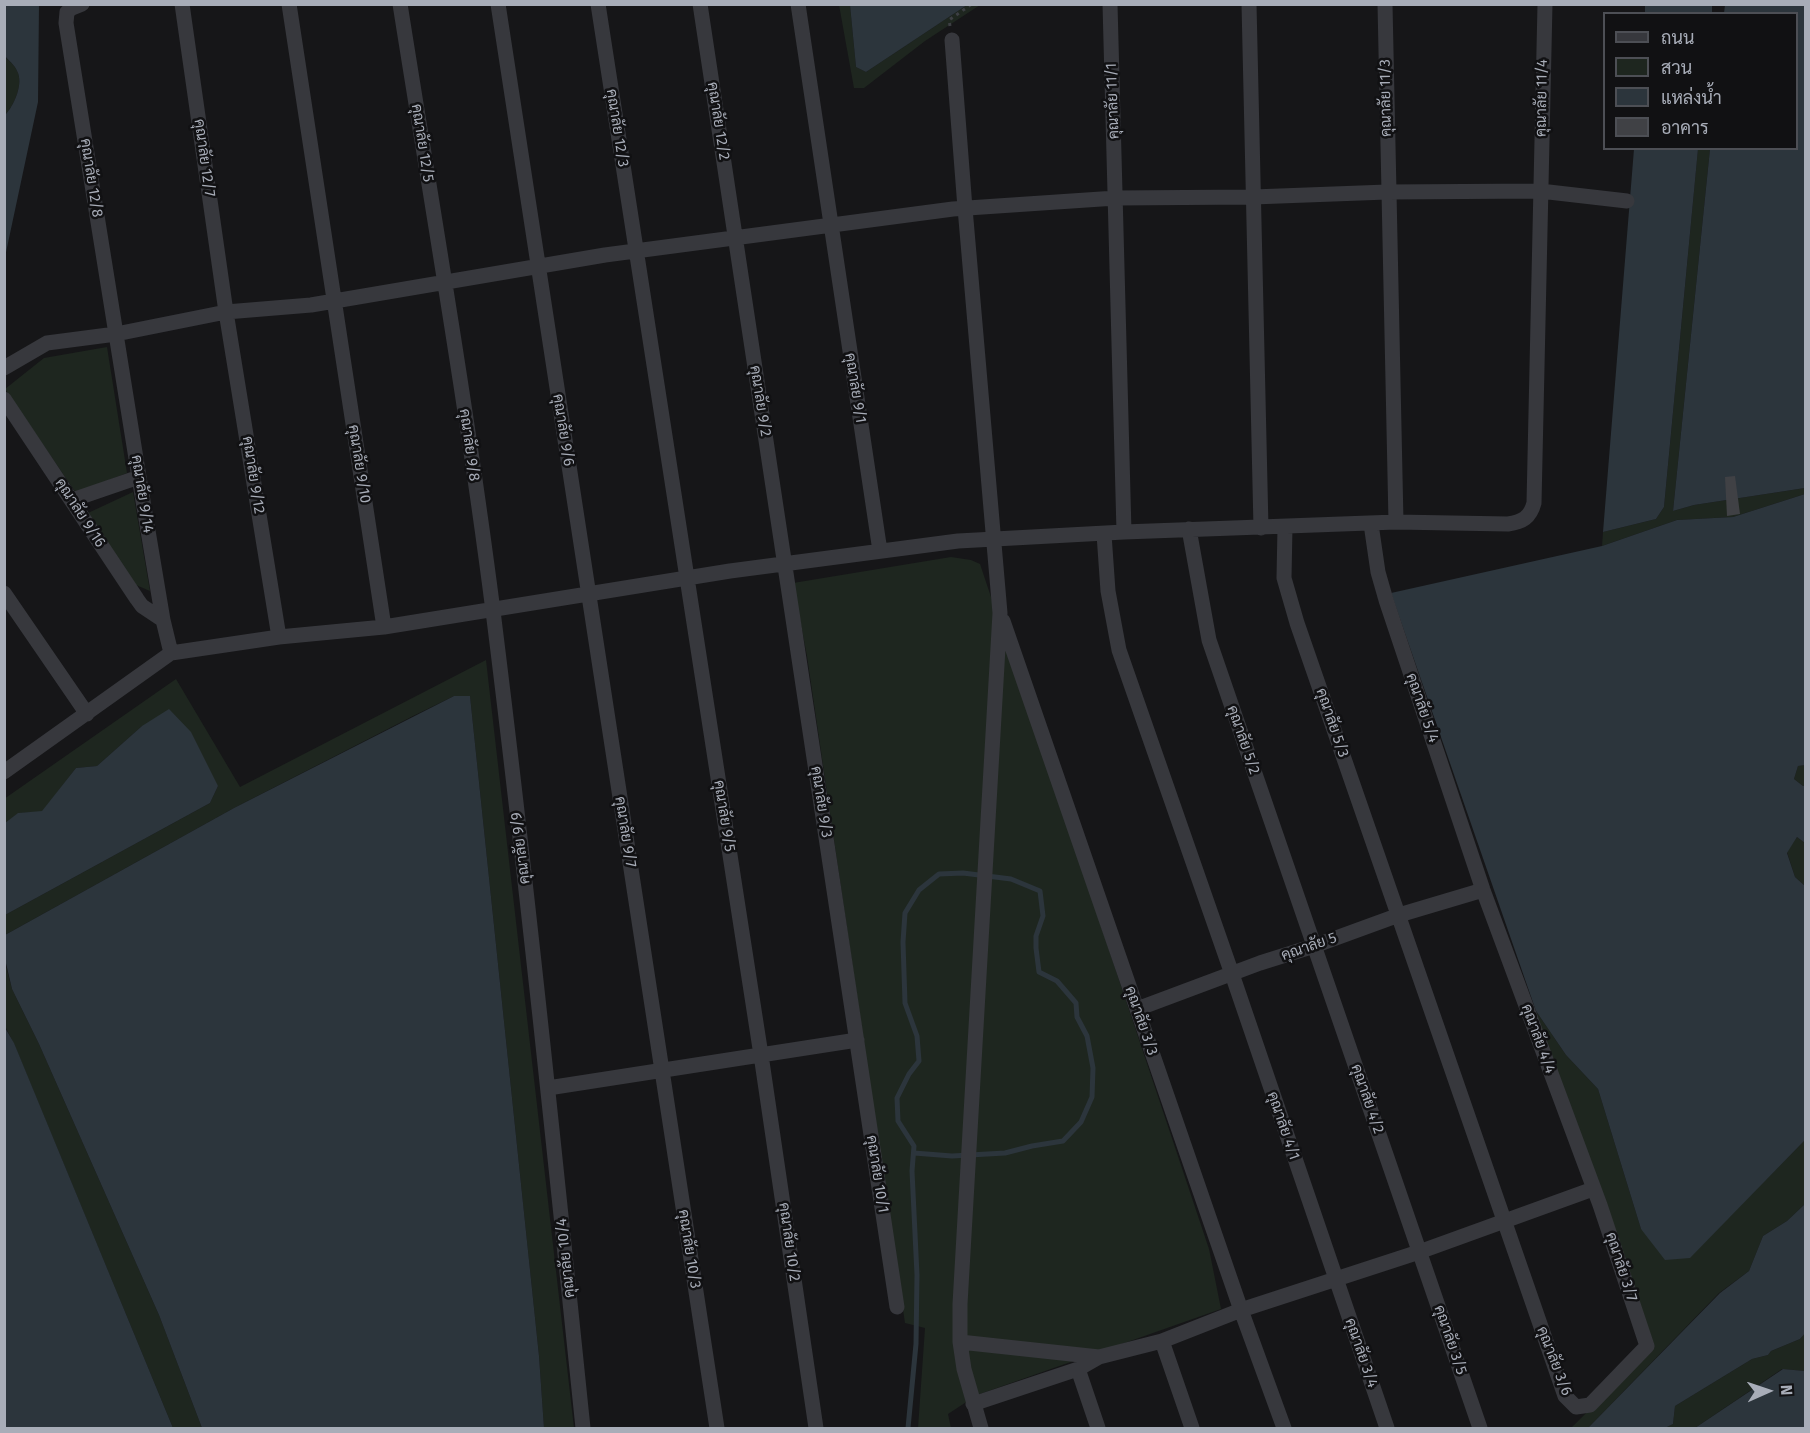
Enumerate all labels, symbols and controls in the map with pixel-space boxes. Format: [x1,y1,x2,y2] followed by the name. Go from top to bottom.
[1603,12,1798,150] legend
[1661,27,1694,49] text: ถนน
[1661,57,1692,79] text: สวน
[1376,59,1396,137] street label: คุณาลัย 11/3
[1532,59,1552,137] street label: คุณาลัย 11/4
[1103,63,1123,139] street label: คุณาลัย 11/1
[703,81,733,161] street label: คุณาลัย 12/2
[1661,87,1722,109] text: แหล่งน้ำ
[602,88,632,168] street label: คุณาลัย 12/3
[407,103,437,183] street label: คุณาลัย 12/5
[1661,117,1709,139] text: อาคาร
[190,118,218,198] street label: คุณาลัย 12/7
[76,137,106,219] street label: คุณาลัย 12/8
[841,352,869,424] street label: คุณาลัย 9/1
[745,364,775,438] street label: คุณาลัย 9/2
[548,393,578,467] street label: คุณาลัย 9/6
[455,408,483,482] street label: คุณาลัย 9/8
[344,424,374,504] street label: คุณาลัย 9/10
[238,435,268,515] street label: คุณาลัย 9/12
[127,454,157,534] street label: คุณาลัย 9/14
[51,475,109,551] street label: คุณาลัย 9/16
[1402,671,1442,745] street label: คุณาลัย 5/4
[1312,686,1352,760] street label: คุณาลัย 5/3
[1223,703,1263,777] street label: คุณาลัย 5/2
[806,765,836,839] street label: คุณาลัย 9/3
[709,779,739,853] street label: คุณาลัย 9/5
[610,795,640,869] street label: คุณาลัย 9/7
[508,811,534,885] street label: คุณาลัย 9/9
[1279,929,1339,965] street label: คุณาลัย 5
[1121,984,1161,1058] street label: คุณาลัย 3/3
[1517,1002,1559,1076] street label: คุณาลัย 4/4
[1347,1062,1387,1136] street label: คุณาลัย 4/2
[1263,1089,1303,1163] street label: คุณาลัย 4/1
[862,1134,892,1214] street label: คุณาลัย 10/1
[775,1201,803,1283] street label: คุณาลัย 10/2
[674,1208,704,1290] street label: คุณาลัย 10/3
[553,1217,579,1299] street label: คุณาลัย 10/4
[1601,1230,1641,1304] street label: คุณาลัย 3/7
[1430,1303,1470,1377] street label: คุณาลัย 3/5
[1341,1316,1381,1390] street label: คุณาลัย 3/4
[1533,1324,1575,1398] street label: คุณาลัย 3/6
[1738,1361,1798,1421] north arrow
[1777,1384,1796,1396] text: N

